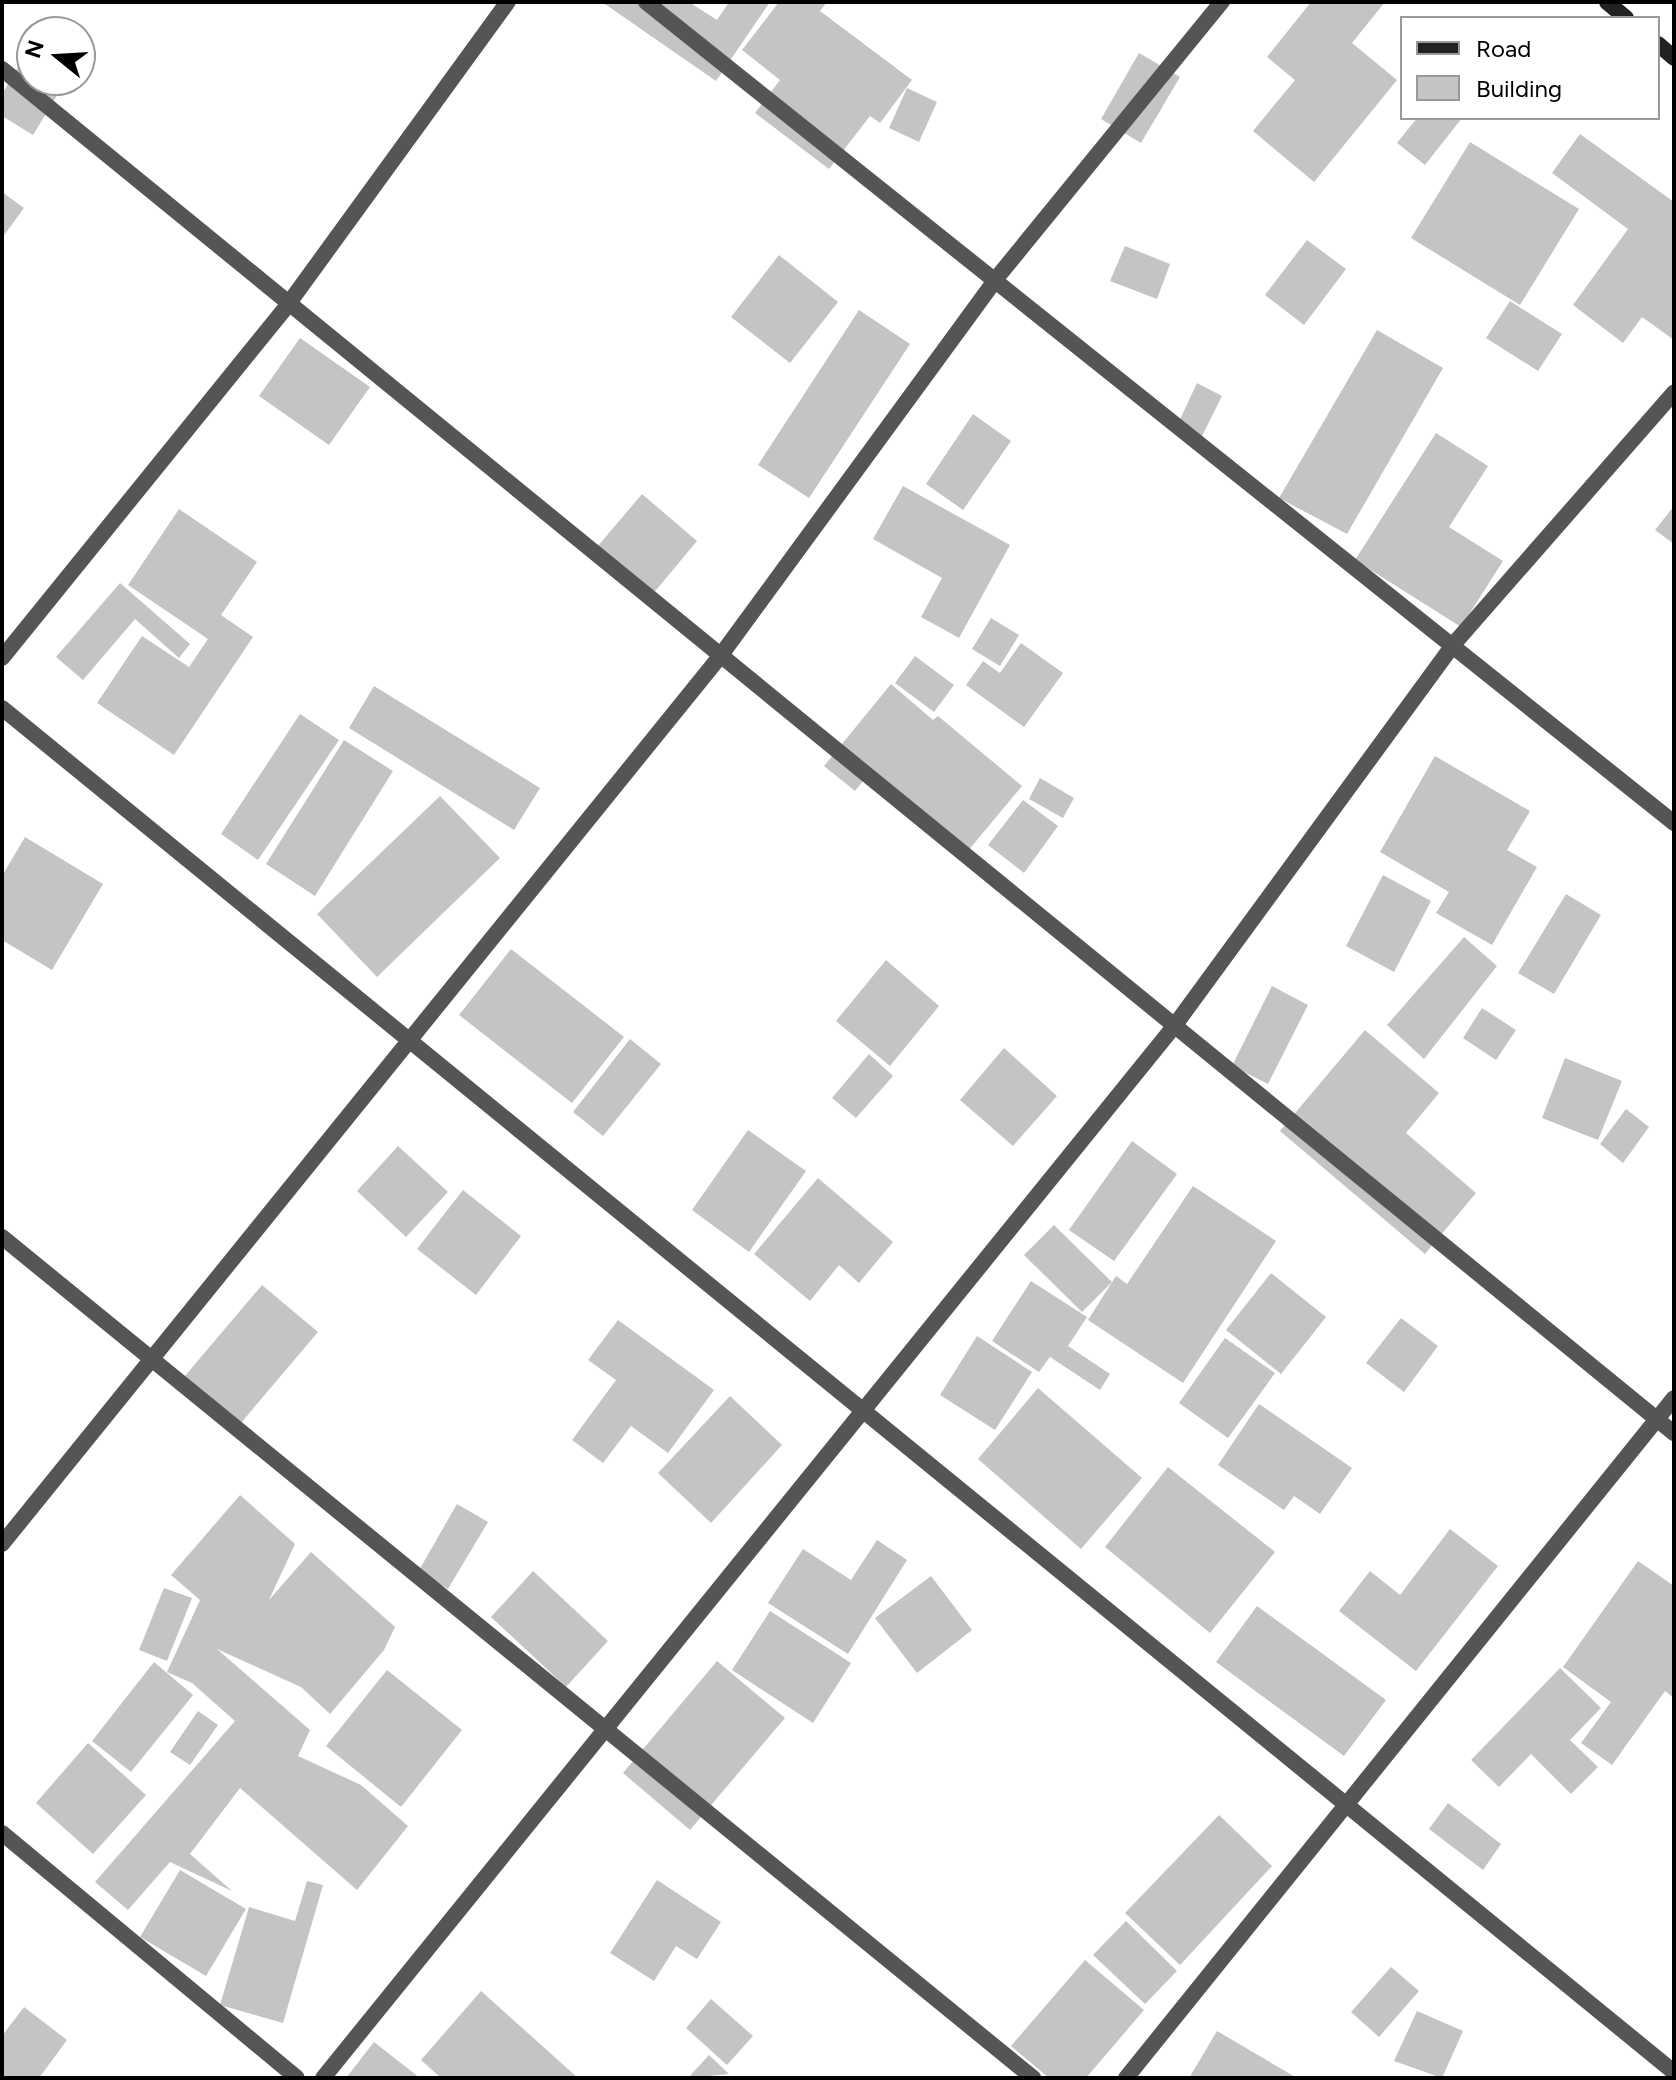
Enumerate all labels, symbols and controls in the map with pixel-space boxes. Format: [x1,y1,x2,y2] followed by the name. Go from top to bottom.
[16,16,96,96] north arrow
[1400,16,1660,120] legend
[1476,34,1531,63] text: Road
[19,37,50,61] text: N
[1476,74,1562,103] text: Building

